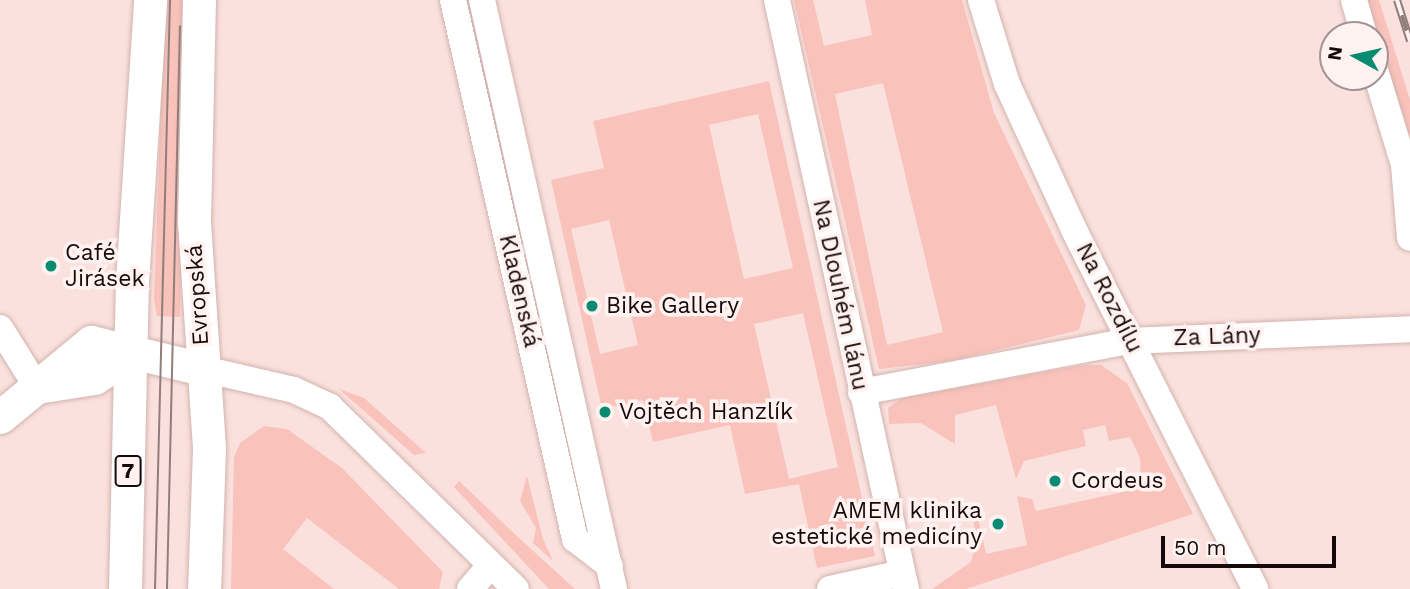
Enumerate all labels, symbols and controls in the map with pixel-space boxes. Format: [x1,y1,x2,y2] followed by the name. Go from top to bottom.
[1319,21,1389,91] north arrow
[1322,45,1347,62] text: N
[806,197,874,393] street label: Na Dlouhém lánu
[493,232,545,350] street label: Kladenská
[1069,238,1149,358] street label: Na Rozdílu
[65,239,145,293] place label: Café Jirásek
[181,244,215,346] street label: Evropská
[43,258,59,274] marker: Café Jirásek
[606,292,739,320] place label: Bike Gallery
[584,298,600,314] marker: Bike Gallery
[1173,322,1261,352] street label: Za Lány
[619,398,793,426] place label: Vojtěch Hanzlík
[597,404,613,420] marker: Vojtěch Hanzlík
[114,454,142,489] road number: 7
[1071,467,1164,495] place label: Cordeus
[1045,471,1065,491] marker: Cordeus
[771,497,982,551] place label: AMEM klinika estetické medicíny
[988,514,1008,534] marker: AMEM klinika estetické medicíny
[1165,522,1340,566] scale bar
[1174,535,1226,560] text: 50 m

